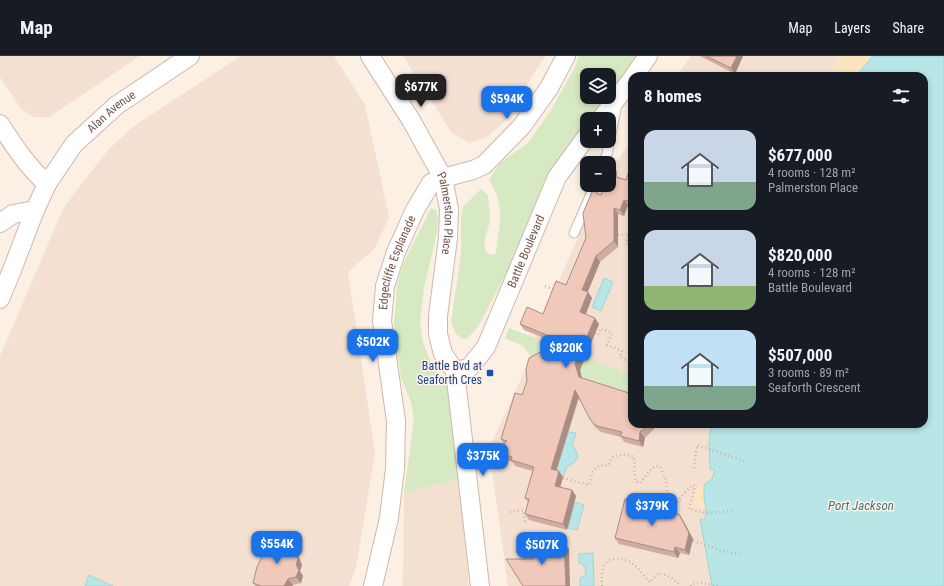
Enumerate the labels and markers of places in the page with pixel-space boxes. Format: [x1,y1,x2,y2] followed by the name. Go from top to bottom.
[393,74,449,108] pin: $677K
[479,86,535,120] pin: $594K
[345,329,401,363] pin: $502K
[538,335,594,369] pin: $820K
[417,359,482,387] place label: Battle Bvd at Seaforth Cres
[485,368,495,378] marker: Battle Bvd at Seaforth Cres
[455,443,511,477] pin: $375K
[624,493,680,527] pin: $379K
[249,531,305,565] pin: $554K
[514,532,570,566] pin: $507K

